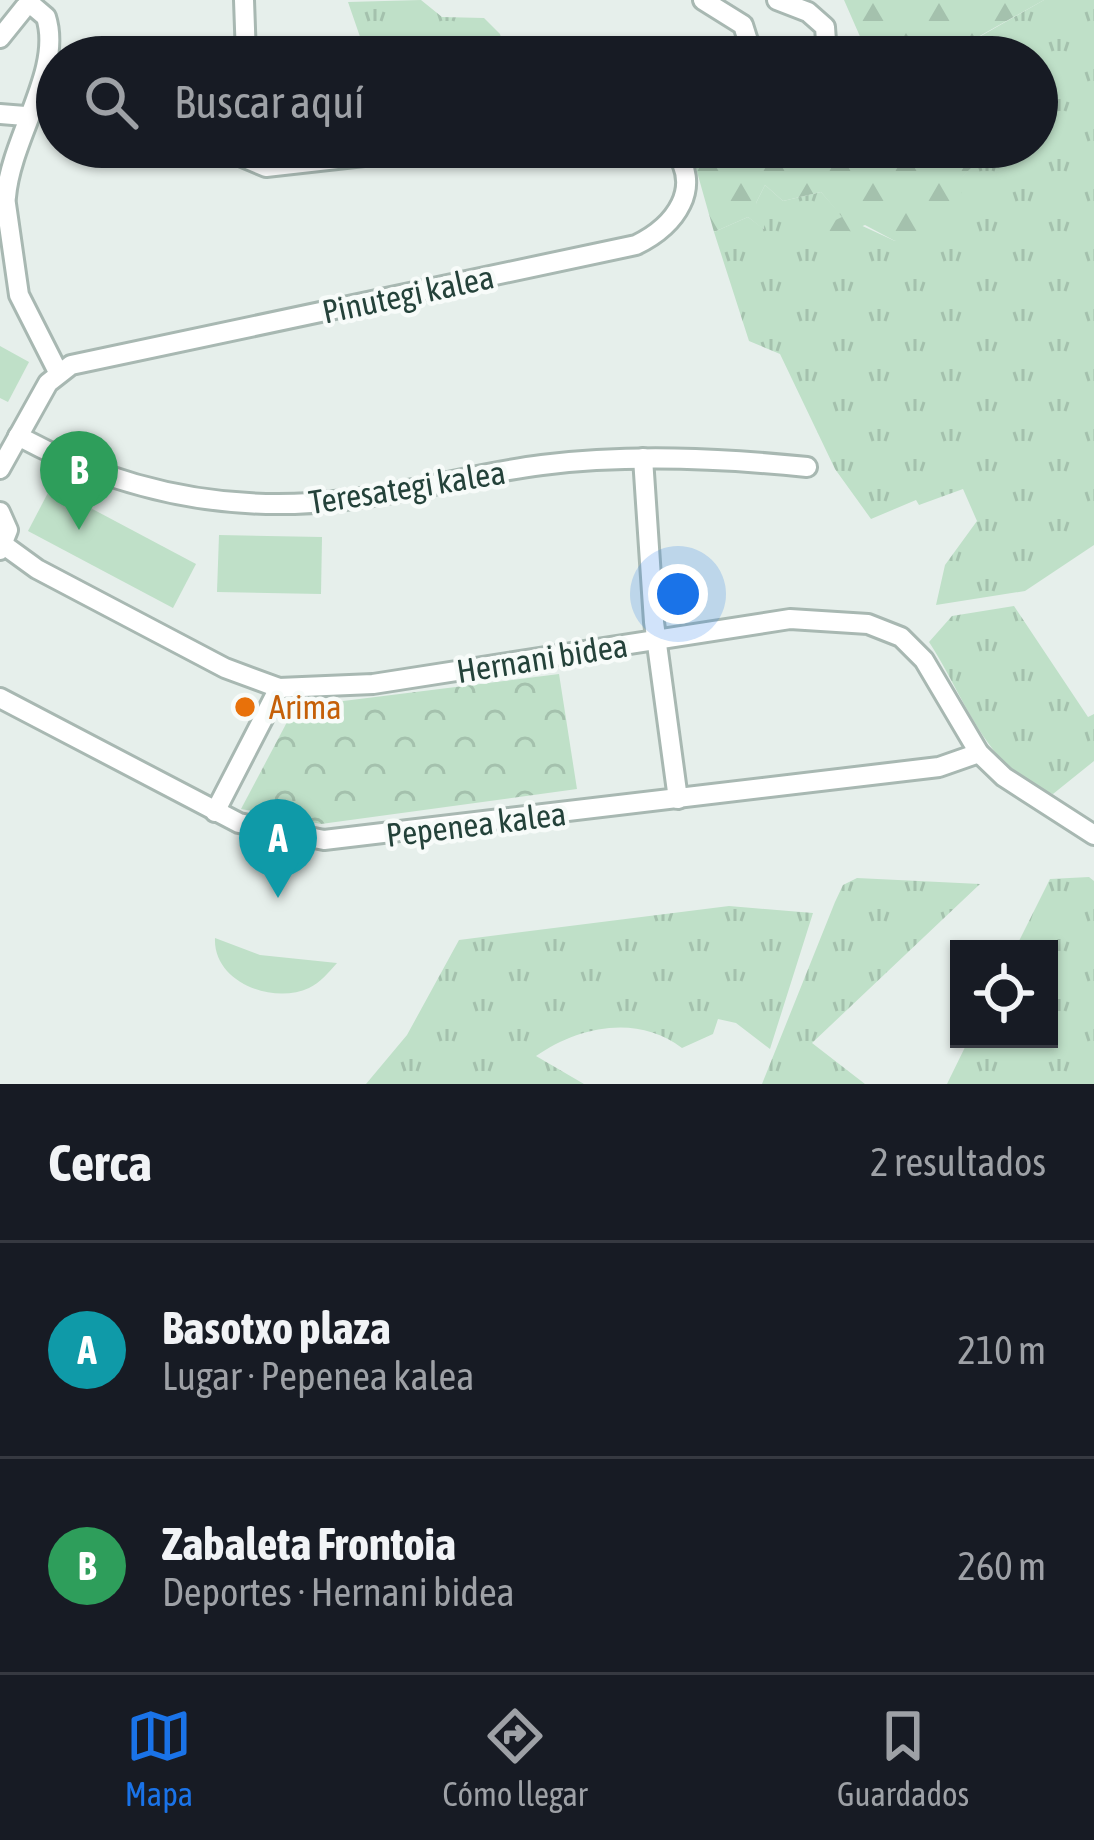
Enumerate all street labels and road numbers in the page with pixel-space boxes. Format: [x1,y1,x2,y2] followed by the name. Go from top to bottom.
[319,257,497,331] street label: Pinutegi kalea
[306,453,508,521] street label: Teresategi kalea
[454,626,630,690] street label: Hernani bidea
[384,794,568,854] street label: Pepenea kalea

